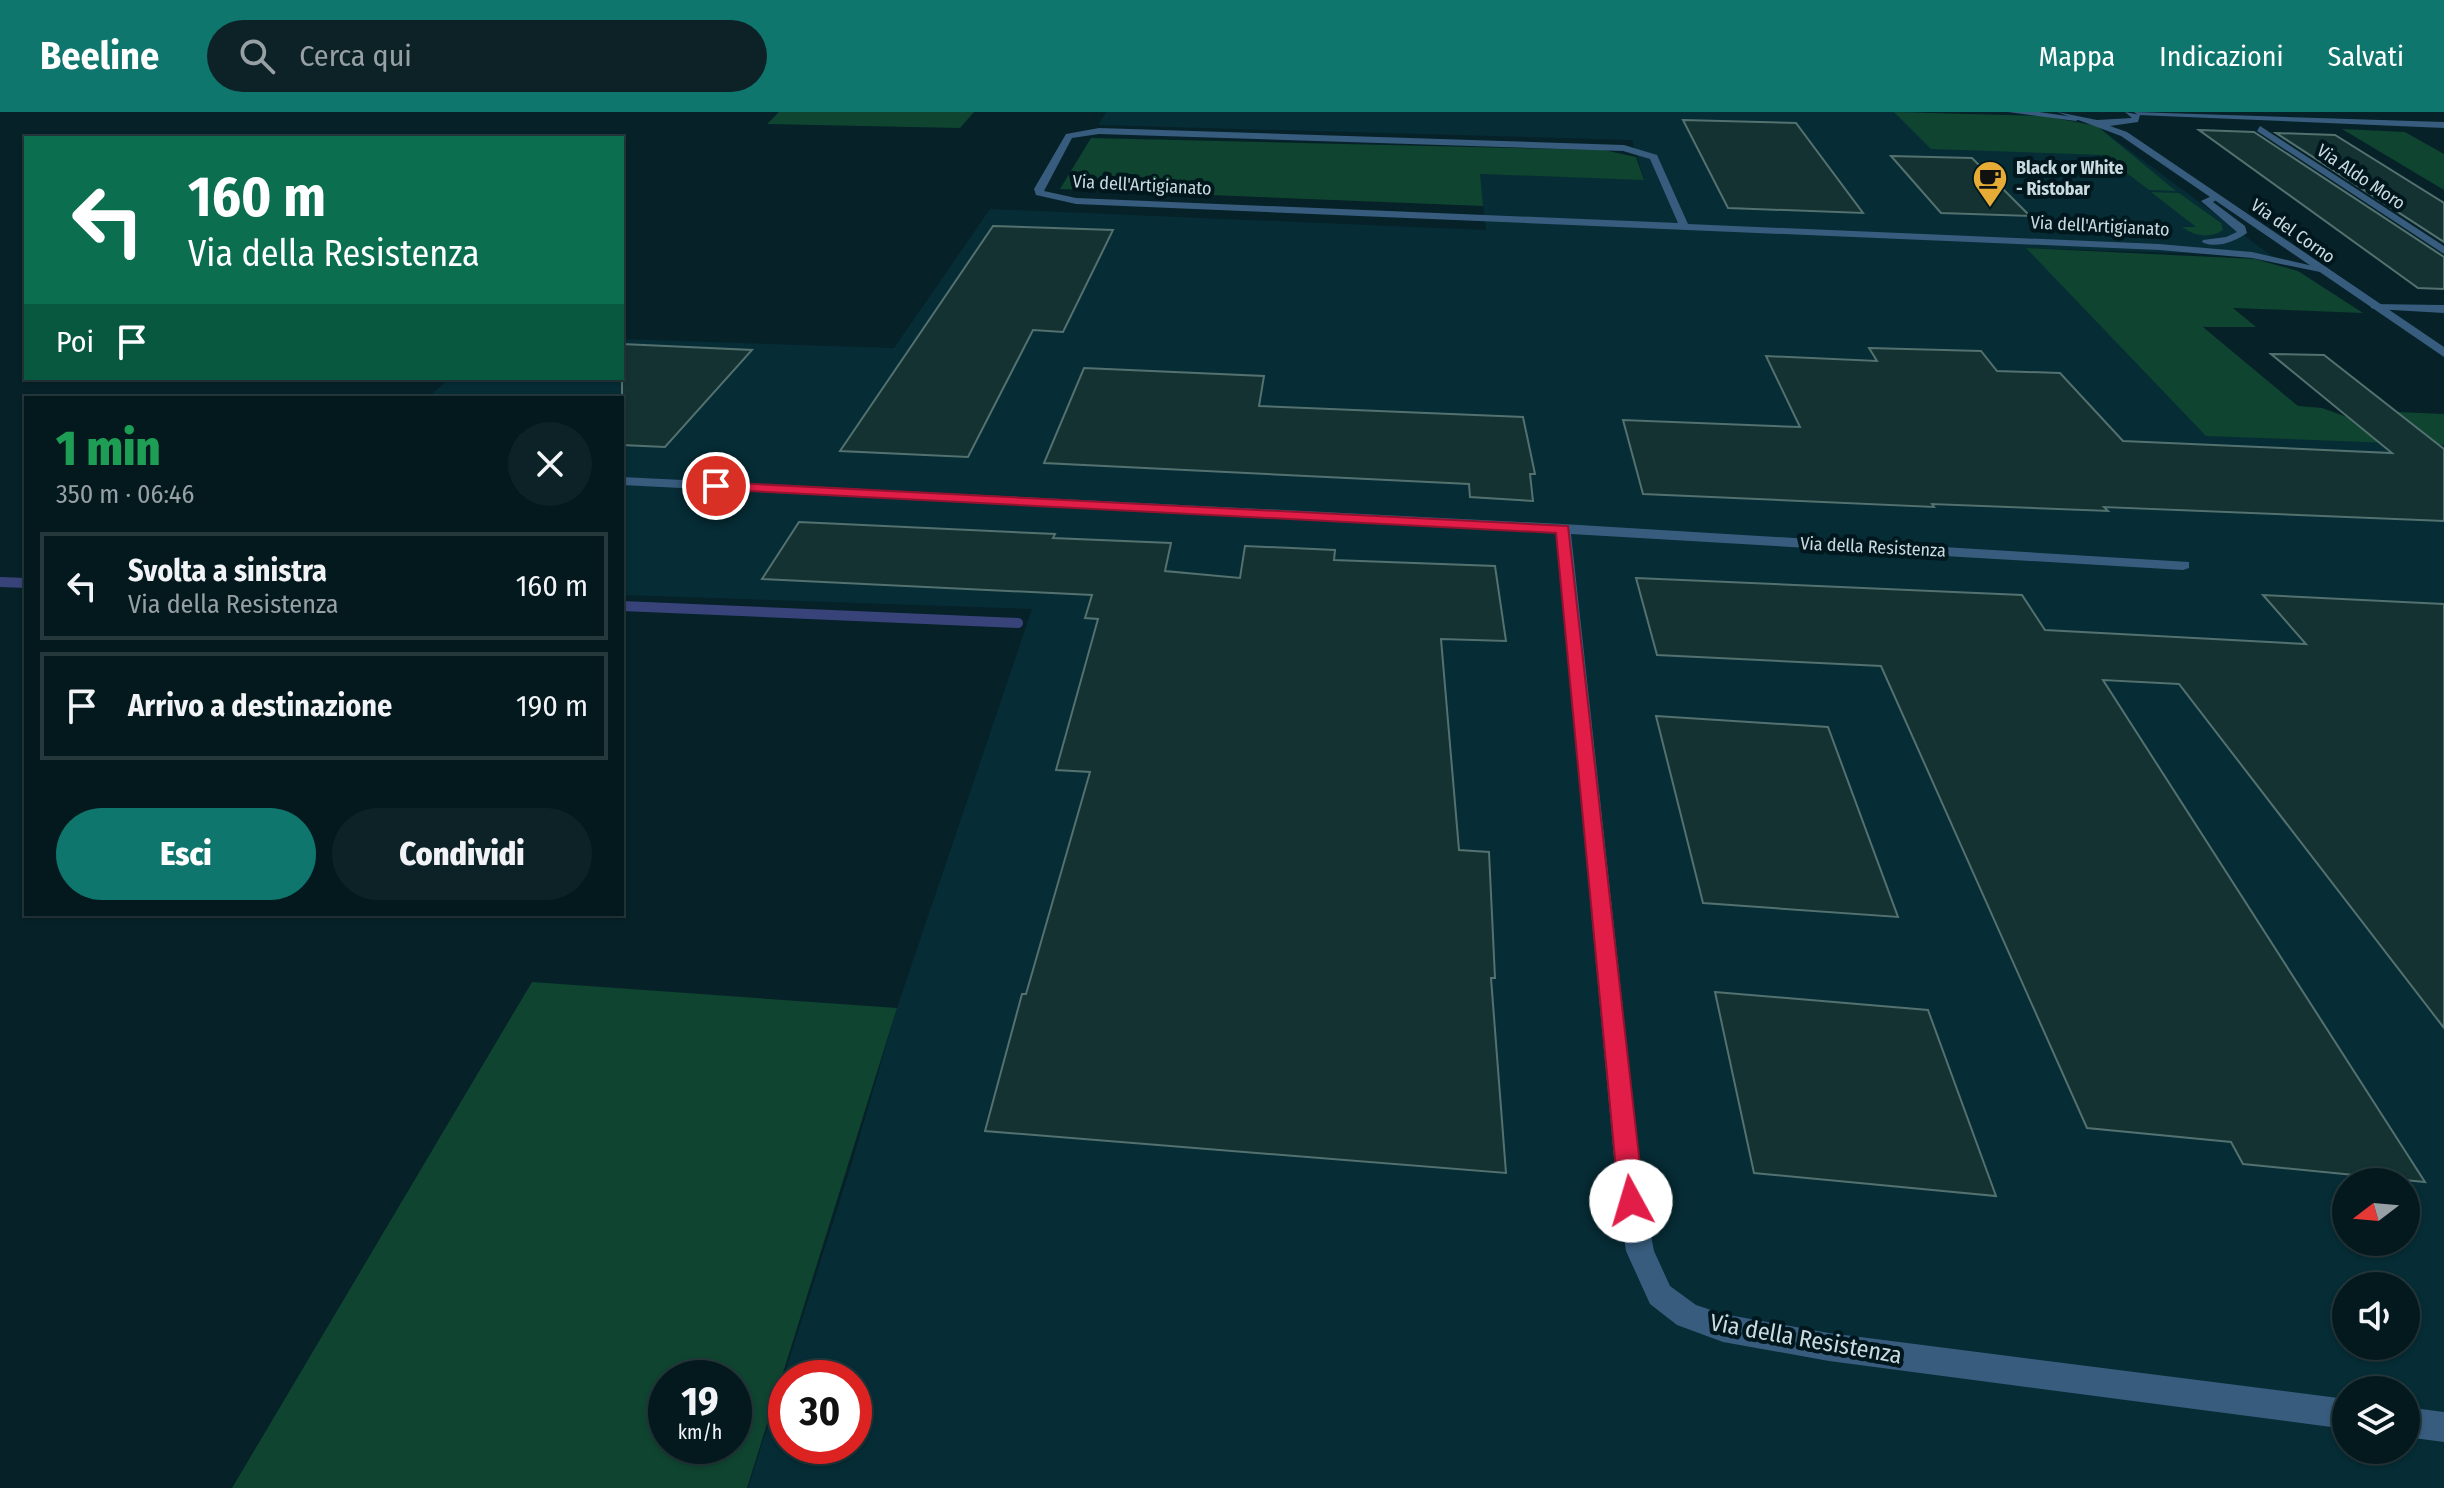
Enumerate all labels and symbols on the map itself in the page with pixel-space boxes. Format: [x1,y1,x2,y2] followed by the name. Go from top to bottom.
[2313,139,2409,215] street label: Via Aldo Moro
[2016,157,2124,200] place label: Black or White - Ristobar
[1971,159,2009,209] cafe icon: Black or White - Ristobar
[1072,170,1212,200] street label: Via dell'Artigianato
[2247,194,2339,268] street label: Via del Corno
[2030,211,2170,241] street label: Via dell'Artigianato
[682,452,750,520] pin
[1800,532,1947,562] street label: Via della Resistenza
[1589,1159,1673,1243] position arrow
[2332,1168,2420,1256] north arrow
[1708,1308,1904,1370] street label: Via della Resistenza
[768,1360,872,1464] speed limit sign: 30

